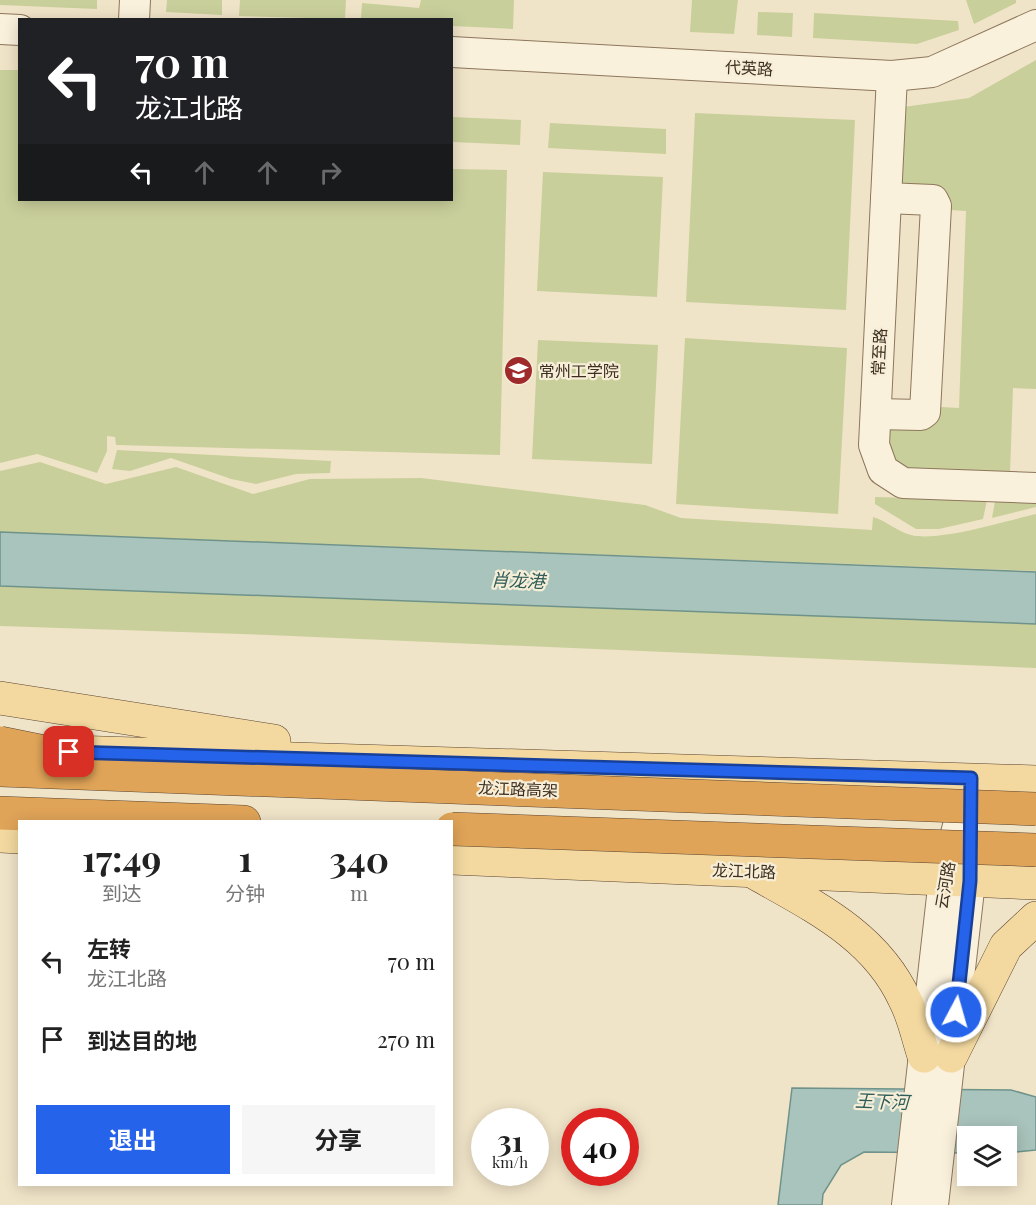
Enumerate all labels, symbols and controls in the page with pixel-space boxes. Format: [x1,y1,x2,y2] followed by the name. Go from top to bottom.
[135,33,229,89] text: 70 m
[36,42,114,120] icon: left
[725,56,774,79] street label: 代英路
[135,89,243,125] text: 龙江北路
[125,156,158,189] icon: left
[188,156,221,189] icon: ahead
[251,156,284,189] icon: ahead
[314,156,347,189] icon: right
[867,327,890,376] street label: 常至路
[502,355,534,387] school or university icon: 常州工学院
[539,360,619,381] place label: 常州工学院
[491,567,548,593] water label: 肖龙港
[43,726,94,777] pin
[52,735,85,768] icon: arrive
[478,777,558,800] street label: 龙江路高架
[82,833,161,881] text: 17:49
[238,833,252,881] text: 1
[329,834,389,882] text: 340
[712,859,776,882] street label: 龙江北路
[930,859,959,910] street label: 云河路
[102,879,142,906] text: 到达
[225,879,265,906] text: 分钟
[350,879,368,906] text: m
[87,933,131,963] text: 左转
[36,945,69,978] icon: left
[388,946,435,976] text: 70 m
[87,964,167,991] text: 龙江北路
[924,980,988,1044] position arrow
[36,1023,69,1056] icon: arrive
[377,1024,435,1054] text: 270 m
[87,1025,197,1055] text: 到达目的地
[855,1088,912,1114] water label: 王下河
[36,1105,230,1174] button: 退出
[242,1105,435,1174] button: 分享
[561,1108,639,1186] speed limit sign: 40
[497,1120,523,1160] text: 31
[957,1126,1017,1186] map controls
[957,1126,1017,1186] button: layers
[492,1152,528,1172] text: km/h

